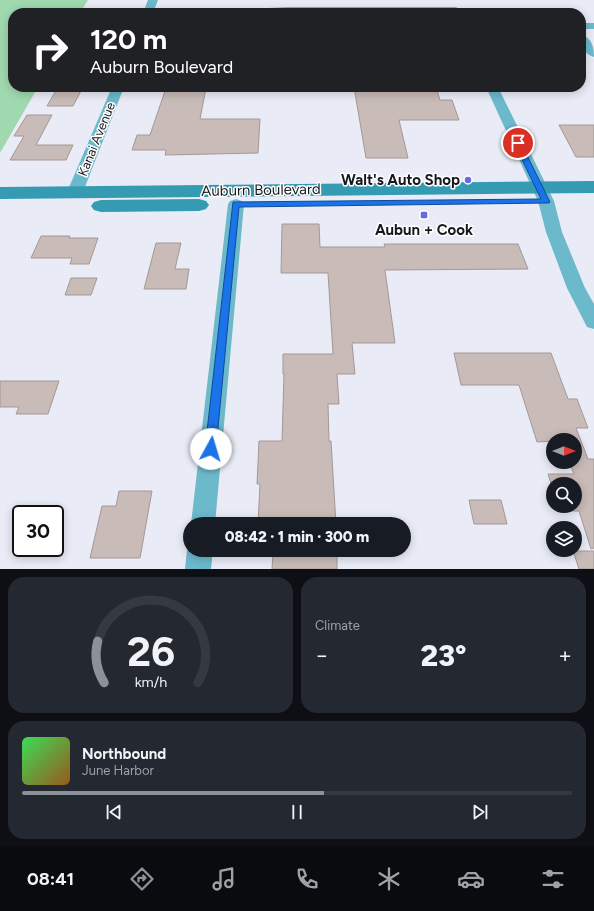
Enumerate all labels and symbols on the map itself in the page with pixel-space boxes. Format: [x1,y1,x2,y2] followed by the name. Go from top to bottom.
[75,100,118,178] street label: Kanai Avenue
[501,126,535,160] pin
[341,171,460,189] place label: Walt's Auto Shop
[463,175,473,185] marker: Walt's Auto Shop
[201,180,321,200] street label: Auburn Boulevard
[419,210,429,220] marker: Aubun + Cook
[375,221,473,239] place label: Aubun + Cook
[190,428,232,470] position arrow
[546,433,582,469] north arrow
[12,505,64,557] speed limit sign: 30

